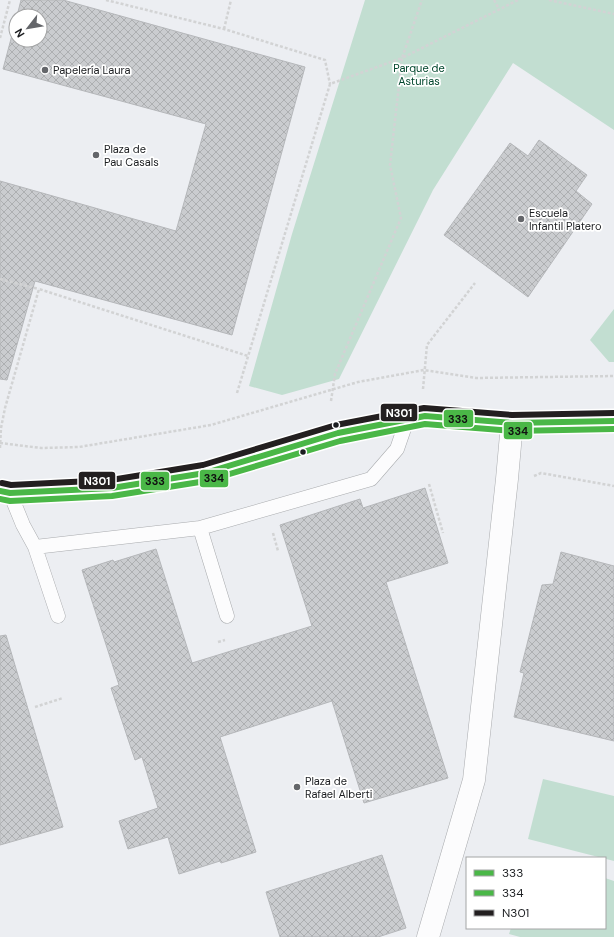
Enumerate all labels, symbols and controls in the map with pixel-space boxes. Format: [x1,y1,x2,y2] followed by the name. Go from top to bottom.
[8,8,48,48] north arrow
[11,26,27,40] text: N
[393,61,445,88] park label: Parque de Asturias
[53,63,131,77] place label: Papelería Laura
[40,65,50,75] marker: Papelería Laura
[104,142,159,169] place label: Plaza de Pau Casals
[91,150,101,160] marker: Plaza de Pau Casals
[529,206,602,233] place label: Escuela Infantil Platero
[516,214,526,224] marker: Escuela Infantil Platero
[380,403,418,422] line badge: N301
[386,406,412,420] text: N301
[443,409,474,428] line badge: 333
[448,412,468,426] text: 333
[331,420,341,430] unlabelled marker
[503,421,533,440] line badge: 334
[508,424,528,438] text: 334
[298,447,308,457] unlabelled marker
[199,469,229,488] line badge: 334
[78,471,116,490] line badge: N301
[140,471,170,491] line badge: 333
[204,471,224,485] text: 334
[84,474,110,488] text: N301
[145,474,165,488] text: 333
[305,774,372,801] place label: Plaza de Rafael Alberti
[292,782,302,792] marker: Plaza de Rafael Alberti
[466,857,606,929] legend
[502,865,523,881] text: 333
[502,885,523,901] text: 334
[502,905,529,921] text: N301

